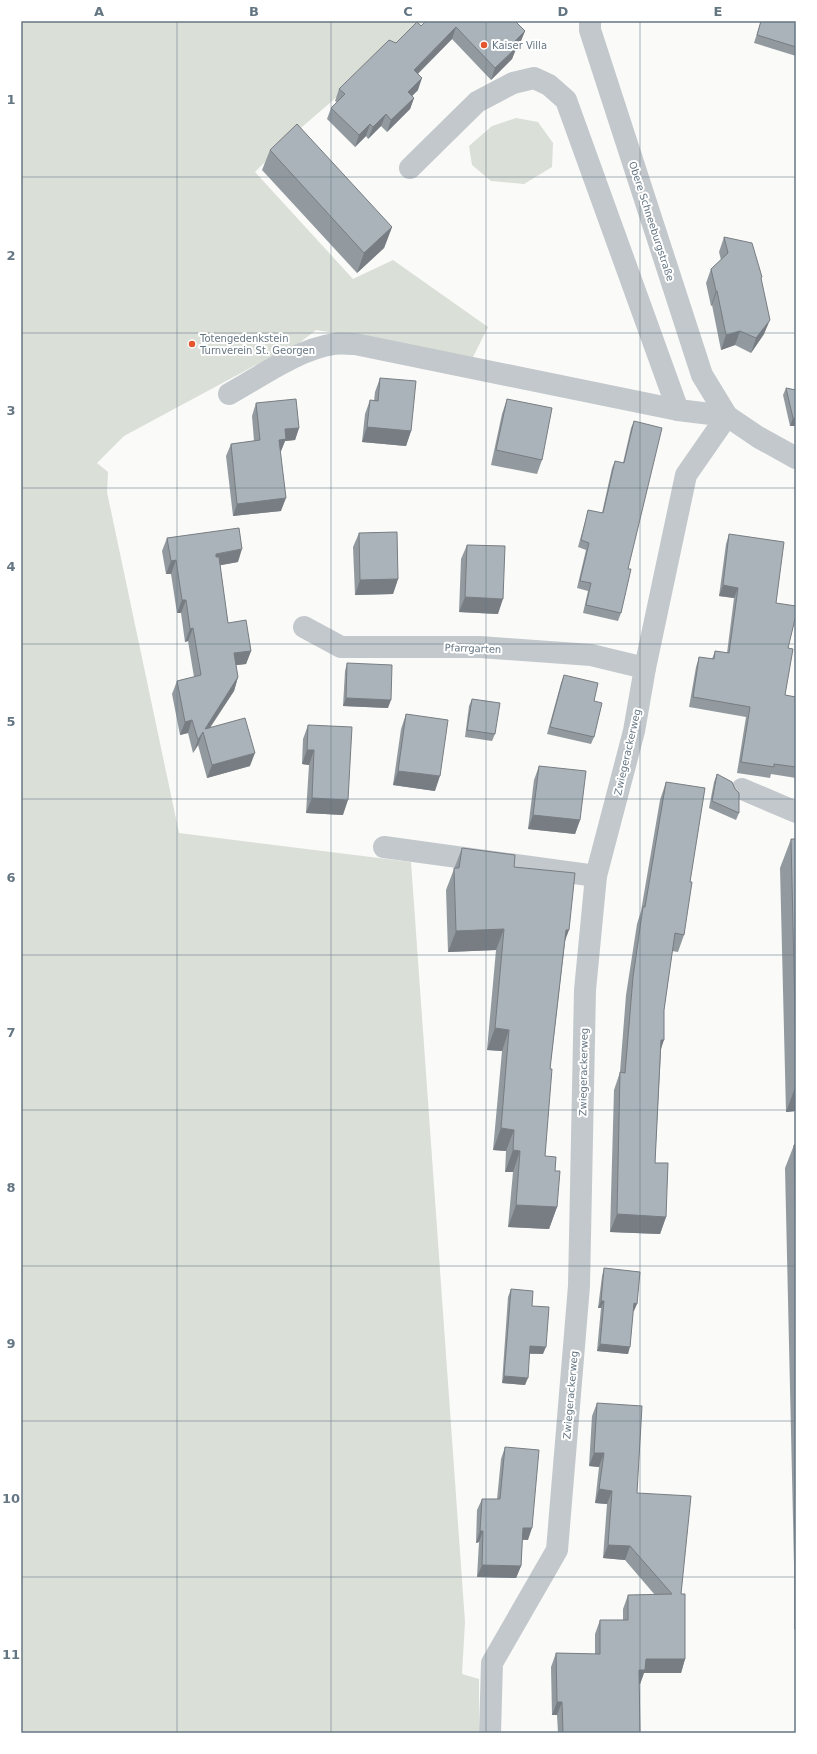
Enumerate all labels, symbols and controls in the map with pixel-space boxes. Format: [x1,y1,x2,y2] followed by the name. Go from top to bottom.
[94,4,104,19] text: A
[249,4,259,19] text: B
[403,4,413,19] text: C
[558,4,569,19] text: D
[714,4,722,19] text: E
[479,40,489,50] marker: Kaiser Villa
[492,40,547,51] place label: Kaiser Villa
[6,92,16,107] text: 1
[627,160,676,282] street label: Obere Schneeburgstraße
[6,248,16,263] text: 2
[199,333,315,356] place label: Totengedenkstein Turnverein St. Georgen
[187,339,197,349] marker: Totengedenkstein Turnverein St. Georgen
[6,403,16,418] text: 3
[6,559,16,574] text: 4
[445,642,501,655] street label: Pfarrgarten
[612,708,643,797] street label: Zwiegerackerweg
[6,714,16,729] text: 5
[6,870,16,885] text: 6
[6,1025,16,1040] text: 7
[577,1028,590,1116] street label: Zwiegerackerweg
[6,1180,16,1195] text: 8
[6,1336,16,1351] text: 9
[561,1350,580,1440] street label: Zwiegerackerweg
[2,1491,20,1506] text: 10
[2,1647,20,1662] text: 11

